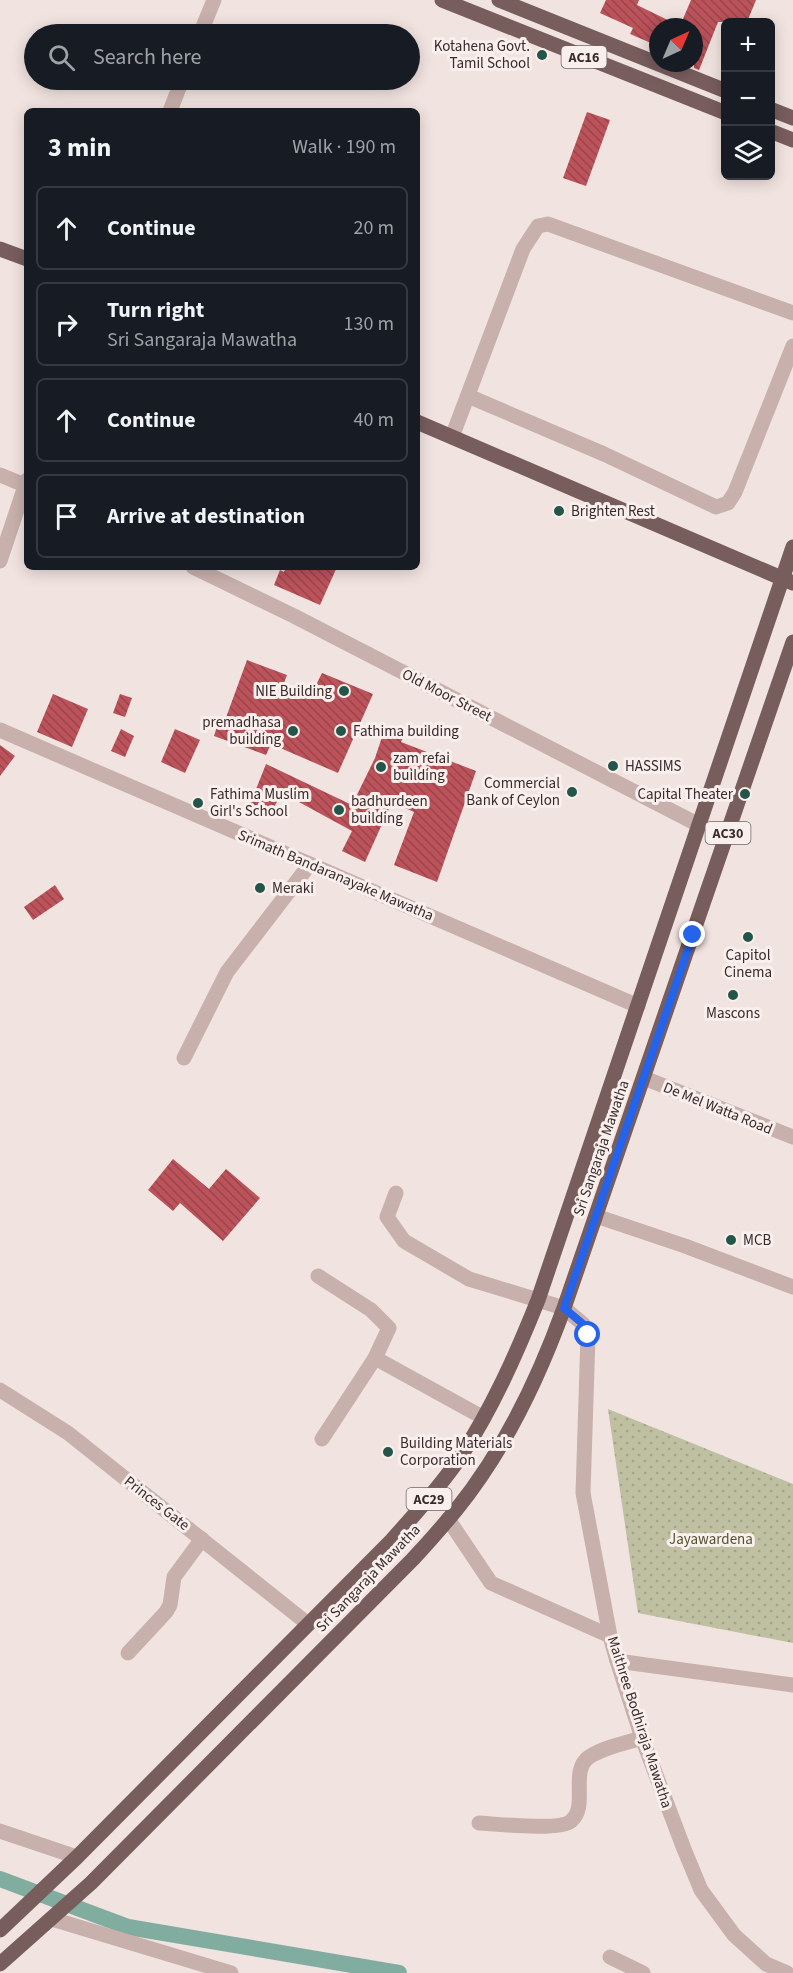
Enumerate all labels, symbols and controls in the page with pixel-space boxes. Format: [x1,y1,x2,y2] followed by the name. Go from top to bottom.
[649,18,703,72] north arrow
[721,18,775,180] map controls
[721,18,775,72] button: +
[24,24,420,90] search box
[434,36,530,74] place label: Kotahena Govt. Tamil School
[45,41,78,74] icon: search
[93,41,201,73] text: Search here
[562,46,606,68] road number: AC16
[535,48,549,62] marker: Kotahena Govt. Tamil School
[721,72,775,126] button: −
[721,126,775,180] button: layers
[48,129,111,166] text: 3 min
[292,133,396,161] text: Walk · 190 m
[50,212,83,245] icon: ahead
[107,212,196,244] text: Continue
[354,214,394,242] text: 20 m
[107,294,204,326] text: Turn right
[50,308,83,341] icon: right
[344,310,394,338] text: 130 m
[107,326,297,354] text: Sri Sangaraja Mawatha
[50,404,83,437] icon: ahead
[107,404,196,436] text: Continue
[354,406,394,434] text: 40 m
[50,500,83,533] icon: arrive
[107,500,305,532] text: Arrive at destination
[571,501,655,522] place label: Brighten Rest
[552,504,566,518] marker: Brighten Rest
[398,664,495,727] street label: Old Moor Street
[255,681,332,702] place label: NIE Building
[337,684,351,698] marker: NIE Building
[202,712,281,750] place label: premadhasa building
[353,721,459,742] place label: Fathima building
[286,724,300,738] marker: premadhasa building
[334,724,348,738] marker: Fathima building
[393,748,450,786] place label: zam refai building
[625,756,682,777] place label: HASSIMS
[606,759,620,773] marker: HASSIMS
[374,760,388,774] marker: zam refai building
[466,773,560,811] place label: Commercial Bank of Ceylon
[210,784,309,822] place label: Fathima Muslim Girl's School
[637,784,734,805] place label: Capital Theater
[565,785,579,799] marker: Commercial Bank of Ceylon
[738,787,752,801] marker: Capital Theater
[351,791,428,829] place label: badhurdeen building
[191,796,205,810] marker: Fathima Muslim Girl's School
[332,803,346,817] marker: badhurdeen building
[706,822,750,844] road number: AC30
[235,825,437,926] street label: Srimath Bandaranayake Mawatha
[272,878,314,899] place label: Meraki
[253,881,267,895] marker: Meraki
[679,921,705,947] route end
[741,930,755,944] marker: Capitol Cinema
[724,945,772,983] place label: Capitol Cinema
[726,988,740,1002] marker: Mascons
[706,1003,760,1024] place label: Mascons
[568,1077,635,1219] street label: Sri Sangaraja Mawatha
[660,1077,776,1140] street label: De Mel Watta Road
[743,1230,771,1251] place label: MCB
[724,1233,738,1247] marker: MCB
[574,1321,600,1347] route start
[400,1433,512,1471] place label: Building Materials Corporation
[381,1445,395,1459] marker: Building Materials Corporation
[120,1471,194,1536] street label: Princes Gate
[406,1488,452,1510] road number: AC29
[311,1520,425,1637] street label: Sri Sangaraja Mawatha
[669,1529,753,1550] park label: Jayawardena
[602,1634,677,1811] street label: Maithree Bodhiraja Mawatha

